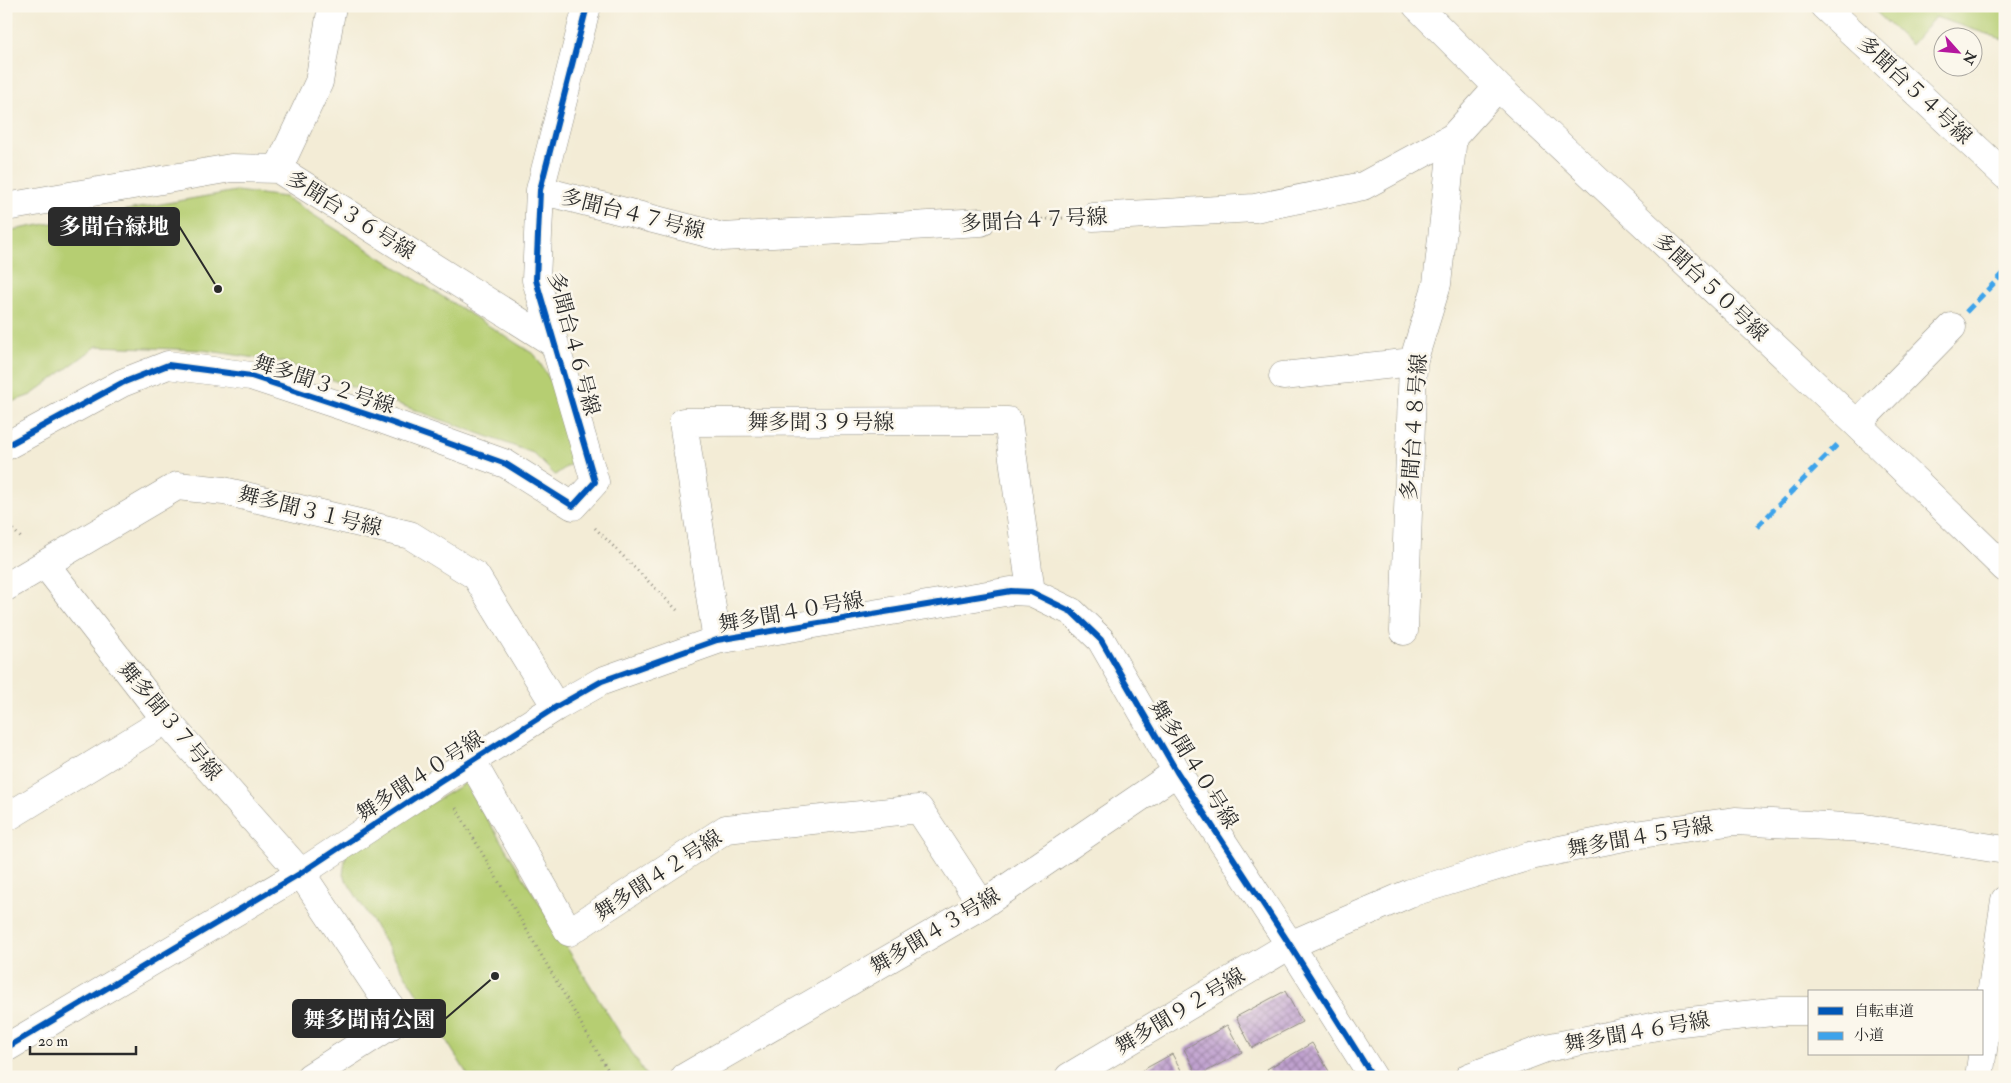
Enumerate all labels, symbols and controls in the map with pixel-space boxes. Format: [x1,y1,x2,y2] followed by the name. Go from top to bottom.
[1934,28,1984,78] north arrow
[1852,30,1978,150] street label: 多聞台５４号線
[1959,47,1980,68] text: N
[281,165,420,266] street label: 多聞台３６号線
[558,184,707,245] street label: 多聞台４７号線
[960,203,1108,238] street label: 多聞台４７号線
[49,208,179,245] callout: 多聞台緑地
[59,213,169,241] text: 多聞台緑地
[1648,227,1774,347] street label: 多聞台５０号線
[541,270,606,419] street label: 多聞台４６号線
[250,349,398,420] street label: 舞多聞３２号線
[1396,353,1433,501] street label: 多聞台４８号線
[748,409,895,436] street label: 舞多聞３９号線
[235,481,384,542] street label: 舞多聞３１号線
[716,586,866,639] street label: 舞多聞４０号線
[112,656,227,786] street label: 舞多聞３７号線
[1143,695,1244,834] street label: 舞多聞４０号線
[351,725,489,828] street label: 舞多聞４０号線
[1565,811,1715,864] street label: 舞多聞４５号線
[589,824,727,927] street label: 舞多聞４２号線
[865,882,1005,981] street label: 舞多聞４３号線
[1110,962,1250,1061] street label: 舞多聞９２号線
[1808,990,1984,1056] legend
[293,1000,445,1037] callout: 舞多聞南公園
[1854,1002,1914,1021] text: 自転車道
[303,1006,435,1034] text: 舞多聞南公園
[1562,1006,1712,1059] street label: 舞多聞４６号線
[30,1023,136,1055] scale bar
[1854,1026,1884,1045] text: 小道
[38,1032,68,1051] text: 20 m

